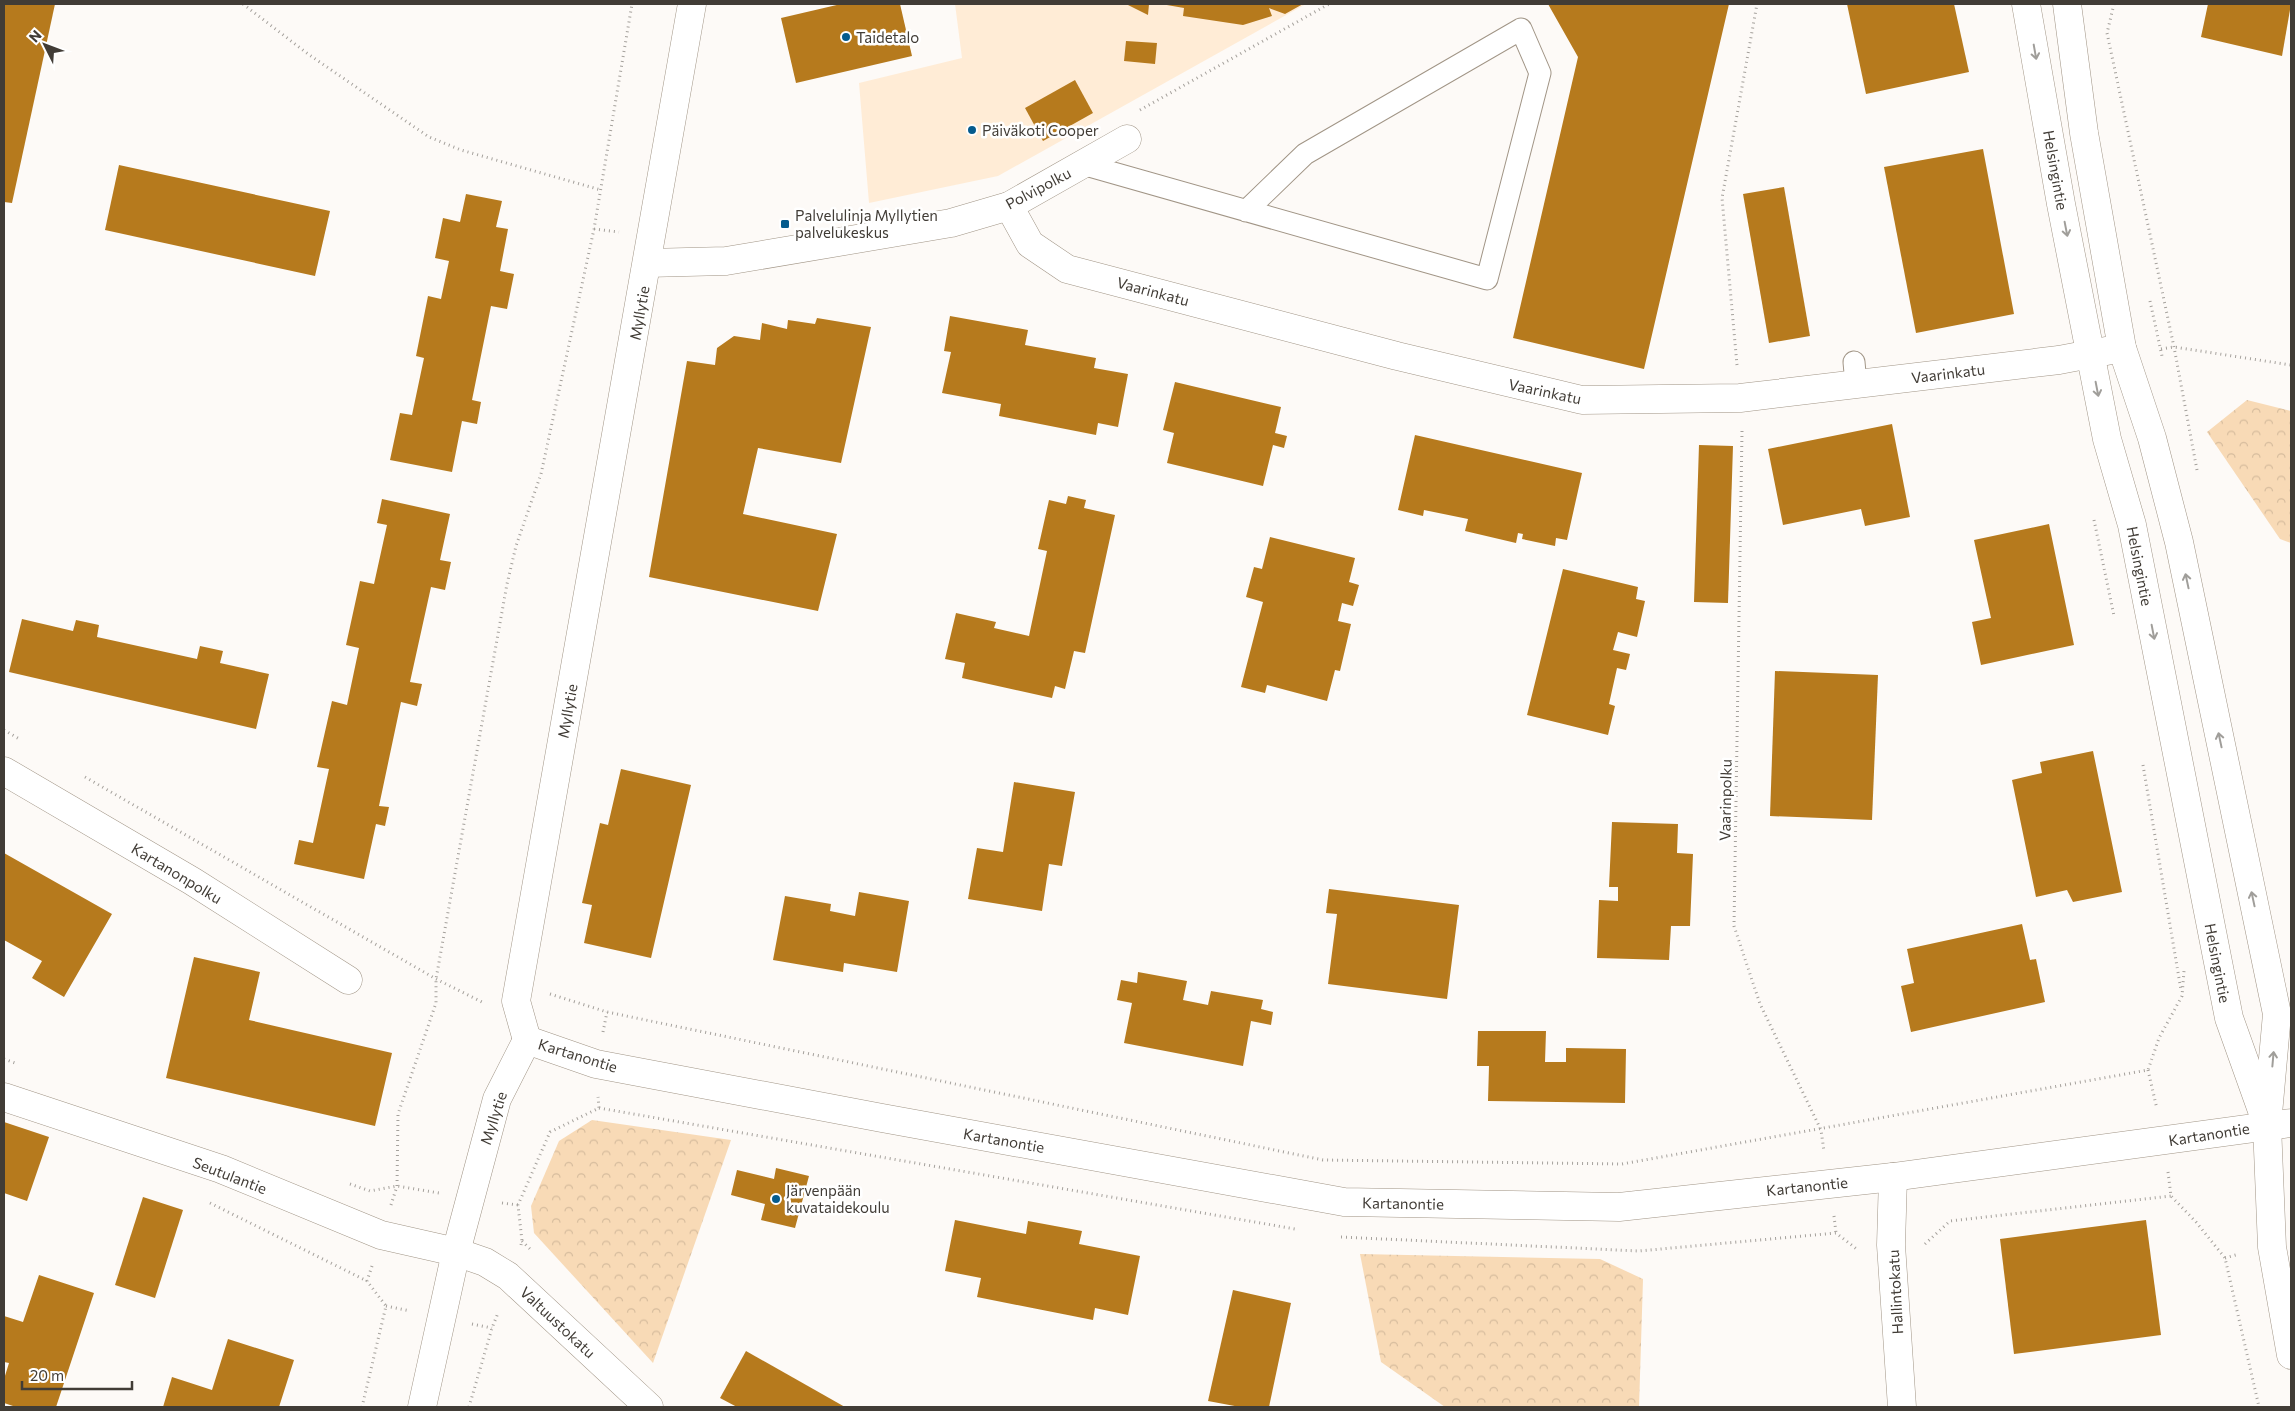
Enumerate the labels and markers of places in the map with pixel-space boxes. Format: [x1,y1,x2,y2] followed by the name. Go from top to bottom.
[856,28,919,46] place label: Taidetalo
[840,31,852,43] marker: Taidetalo
[982,121,1099,139] place label: Päiväkoti Cooper
[966,124,978,136] marker: Päiväkoti Cooper
[795,206,938,241] place label: Palvelulinja Myllytien palvelukeskus
[779,218,791,230] marker: Palvelulinja Myllytien palvelukeskus
[786,1181,890,1216] place label: Järvenpään kuvataidekoulu
[770,1193,782,1205] marker: Järvenpään kuvataidekoulu

